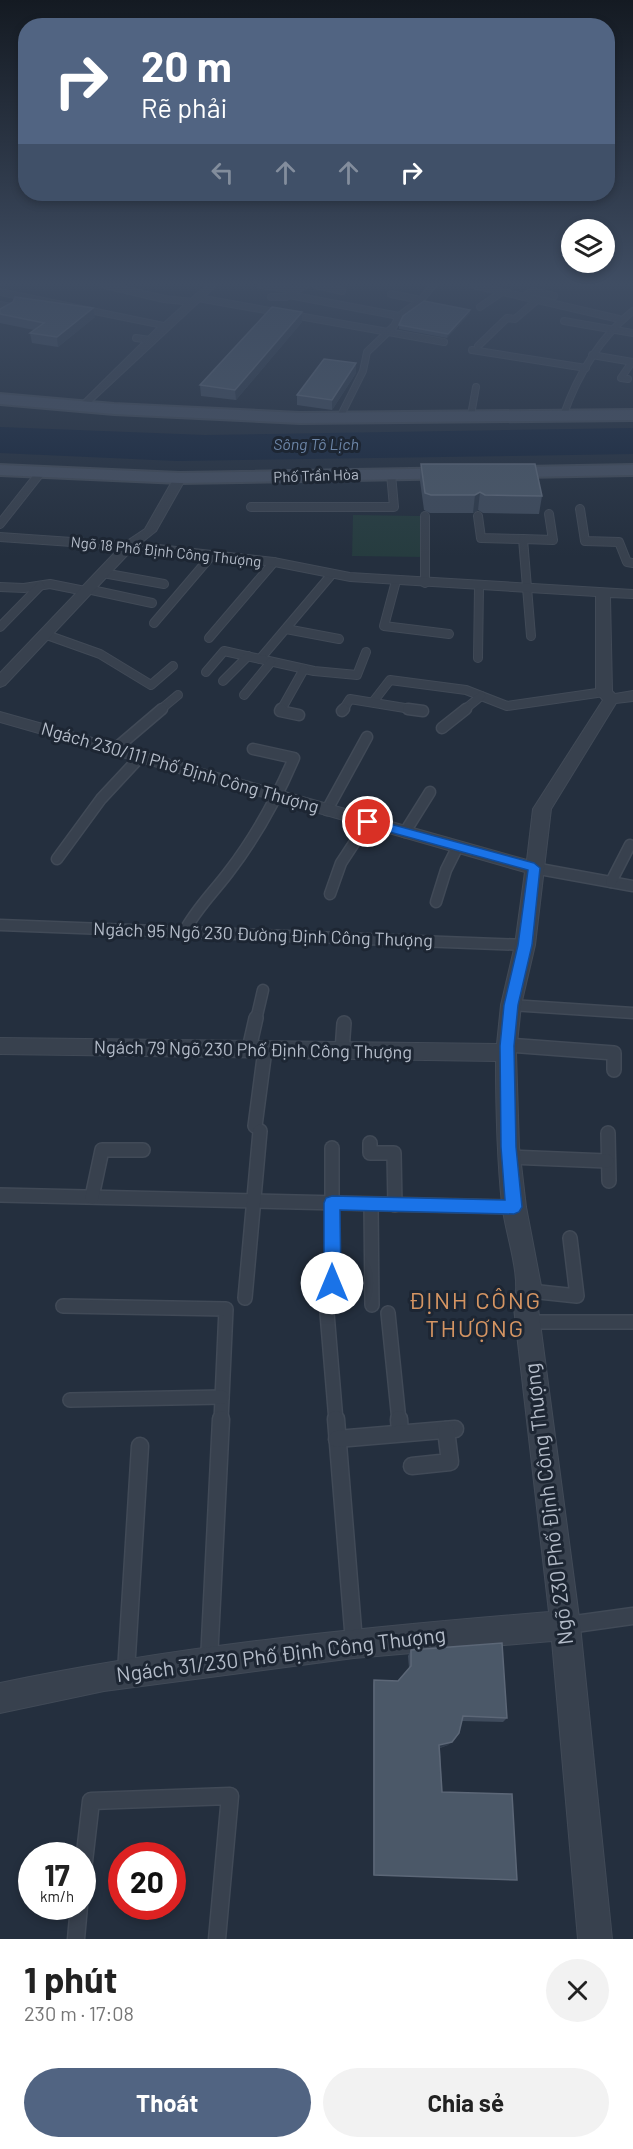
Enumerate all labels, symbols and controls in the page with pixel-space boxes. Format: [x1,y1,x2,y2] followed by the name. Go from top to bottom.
[141,40,232,90] text: 20 m
[42,42,120,120] icon: right
[141,91,227,123] text: Rẽ phải
[206,156,239,189] icon: left
[269,156,302,189] icon: ahead
[332,156,365,189] icon: ahead
[395,156,428,189] icon: right
[561,219,615,273] map controls
[561,219,615,273] button: layers
[273,434,359,453] water label: Sông Tô Lịch
[273,465,359,485] street label: Phố Trần Hòa
[70,532,262,570] street label: Ngõ 18 Phố Định Công Thượng
[39,717,322,817] street label: Ngách 230/111 Phố Định Công Thượng
[342,796,393,847] pin
[351,805,384,838] icon: arrive
[93,917,433,951] street label: Ngách 95 Ngõ 230 Đường Định Công Thượng
[94,1035,412,1063] street label: Ngách 79 Ngõ 230 Phố Định Công Thượng
[300,1251,364,1315] position arrow
[408,1285,542,1342] district label: ĐỊNH CÔNG THƯỢNG
[518,1362,577,1646] street label: Ngõ 230 Phố Định Công Thượng
[115,1621,447,1686] street label: Ngách 31/230 Phố Định Công Thượng
[108,1842,186,1920] speed limit sign: 20
[44,1856,70,1892] text: 17
[40,1887,74,1905] text: km/h
[24,1957,117,2000] text: 1 phút
[546,1959,609,2022] button: close
[24,2001,134,2025] text: 230 m · 17:08
[24,2068,311,2137] button: Thoát
[323,2068,609,2137] button: Chia sẻ

